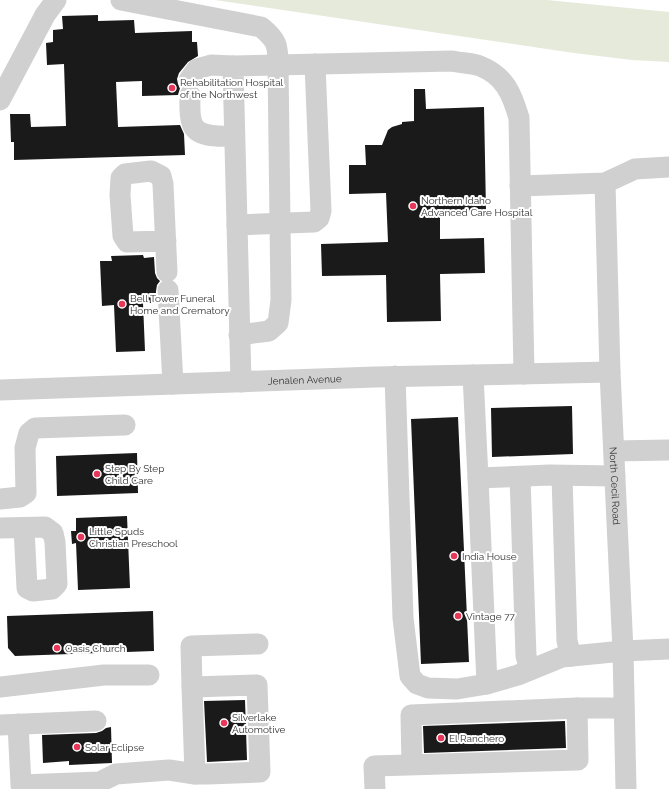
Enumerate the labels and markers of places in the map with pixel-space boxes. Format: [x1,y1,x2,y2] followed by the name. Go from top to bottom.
[180,77,284,100] place label: Rehabilitation Hospital of the Northwest
[167,83,177,93] marker: Rehabilitation Hospital of the Northwest
[421,195,533,218] place label: Northern Idaho Advanced Care Hospital
[408,201,418,211] marker: Northern Idaho Advanced Care Hospital
[130,293,230,316] place label: Bell Tower Funeral Home and Crematory
[117,299,127,309] marker: Bell Tower Funeral Home and Crematory
[105,463,164,486] place label: Step By Step Child Care
[92,469,102,479] marker: Step By Step Child Care
[89,526,178,549] place label: Little Spuds Christian Preschool
[76,532,86,542] marker: Little Spuds Christian Preschool
[449,551,459,561] marker: India House
[462,551,517,562] place label: India House
[453,611,463,621] marker: Vintage 77
[466,611,515,622] place label: Vintage 77
[52,643,62,653] marker: Oasis Church
[65,643,126,654] place label: Oasis Church
[232,712,286,735] place label: Silverlake Automotive
[219,718,229,728] marker: Silverlake Automotive
[436,733,446,743] marker: El Ranchero
[449,733,504,744] place label: El Ranchero
[72,742,82,752] marker: Solar Eclipse
[85,742,144,753] place label: Solar Eclipse

